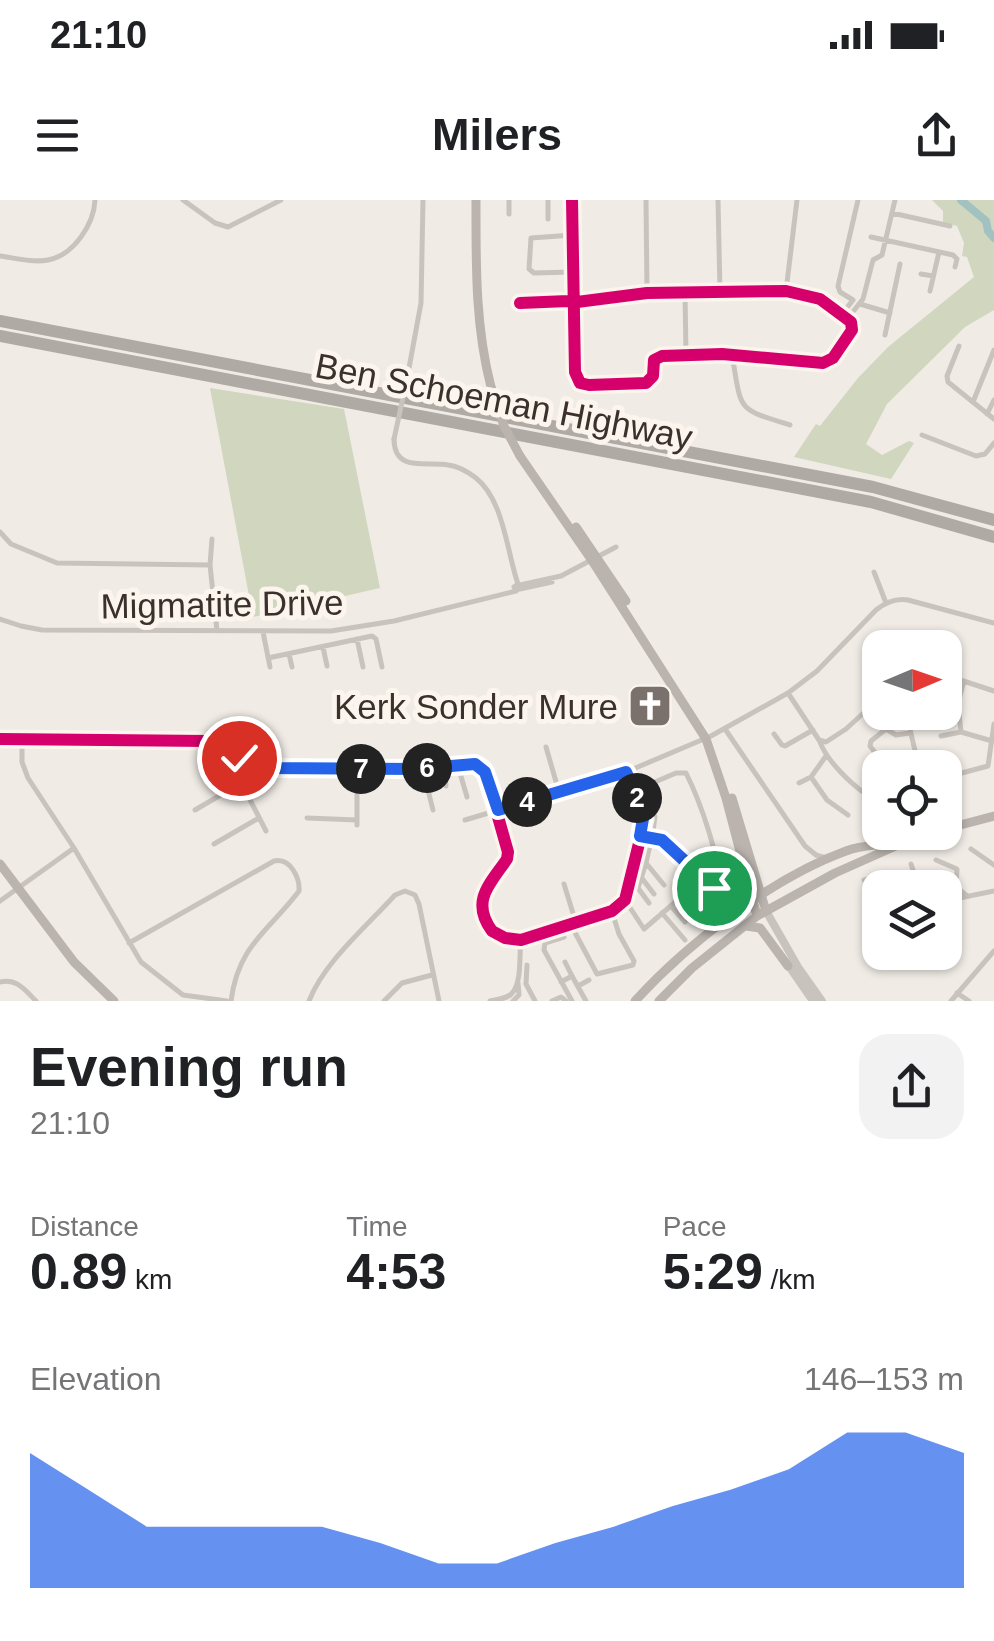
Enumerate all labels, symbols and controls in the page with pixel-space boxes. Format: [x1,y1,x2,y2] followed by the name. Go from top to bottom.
[50,14,147,56] text: 21:10
[30,108,85,163] icon: menu
[909,108,964,163] icon: share
[432,109,562,160] text: Milers
[312,345,696,457] street label: Ben Schoeman Highway
[100,582,344,626] street label: Migmatite Drive
[862,630,962,730] north arrow
[862,630,962,970] map controls
[627,683,673,729] church icon: Kerk Sonder Mure
[334,687,618,726] place label: Kerk Sonder Mure
[197,716,282,801] pin
[212,731,267,786] icon: check
[402,743,452,793] pin: 6
[336,744,386,794] pin: 7
[862,750,962,850] button: locate
[419,752,435,783] text: 6
[353,753,369,784] text: 7
[612,773,662,823] pin: 2
[502,777,552,827] pin: 4
[629,782,645,813] text: 2
[519,786,535,817] text: 4
[672,846,757,931] pin
[687,861,742,916] icon: arrive
[862,870,962,970] button: layers
[859,1034,964,1139] button: share
[30,1036,348,1098] text: Evening run
[30,1105,110,1141] text: 21:10
[30,1211,139,1242] text: Distance
[346,1211,408,1242] text: Time
[663,1211,726,1242] text: Pace
[30,1244,127,1300] text: 0.89
[346,1244,446,1300] text: 4:53
[663,1244,763,1300] text: 5:29
[127,1264,172,1295] text: km
[763,1264,816,1295] text: /km
[30,1361,162,1397] text: Elevation
[804,1361,964,1397] text: 146–153 m

